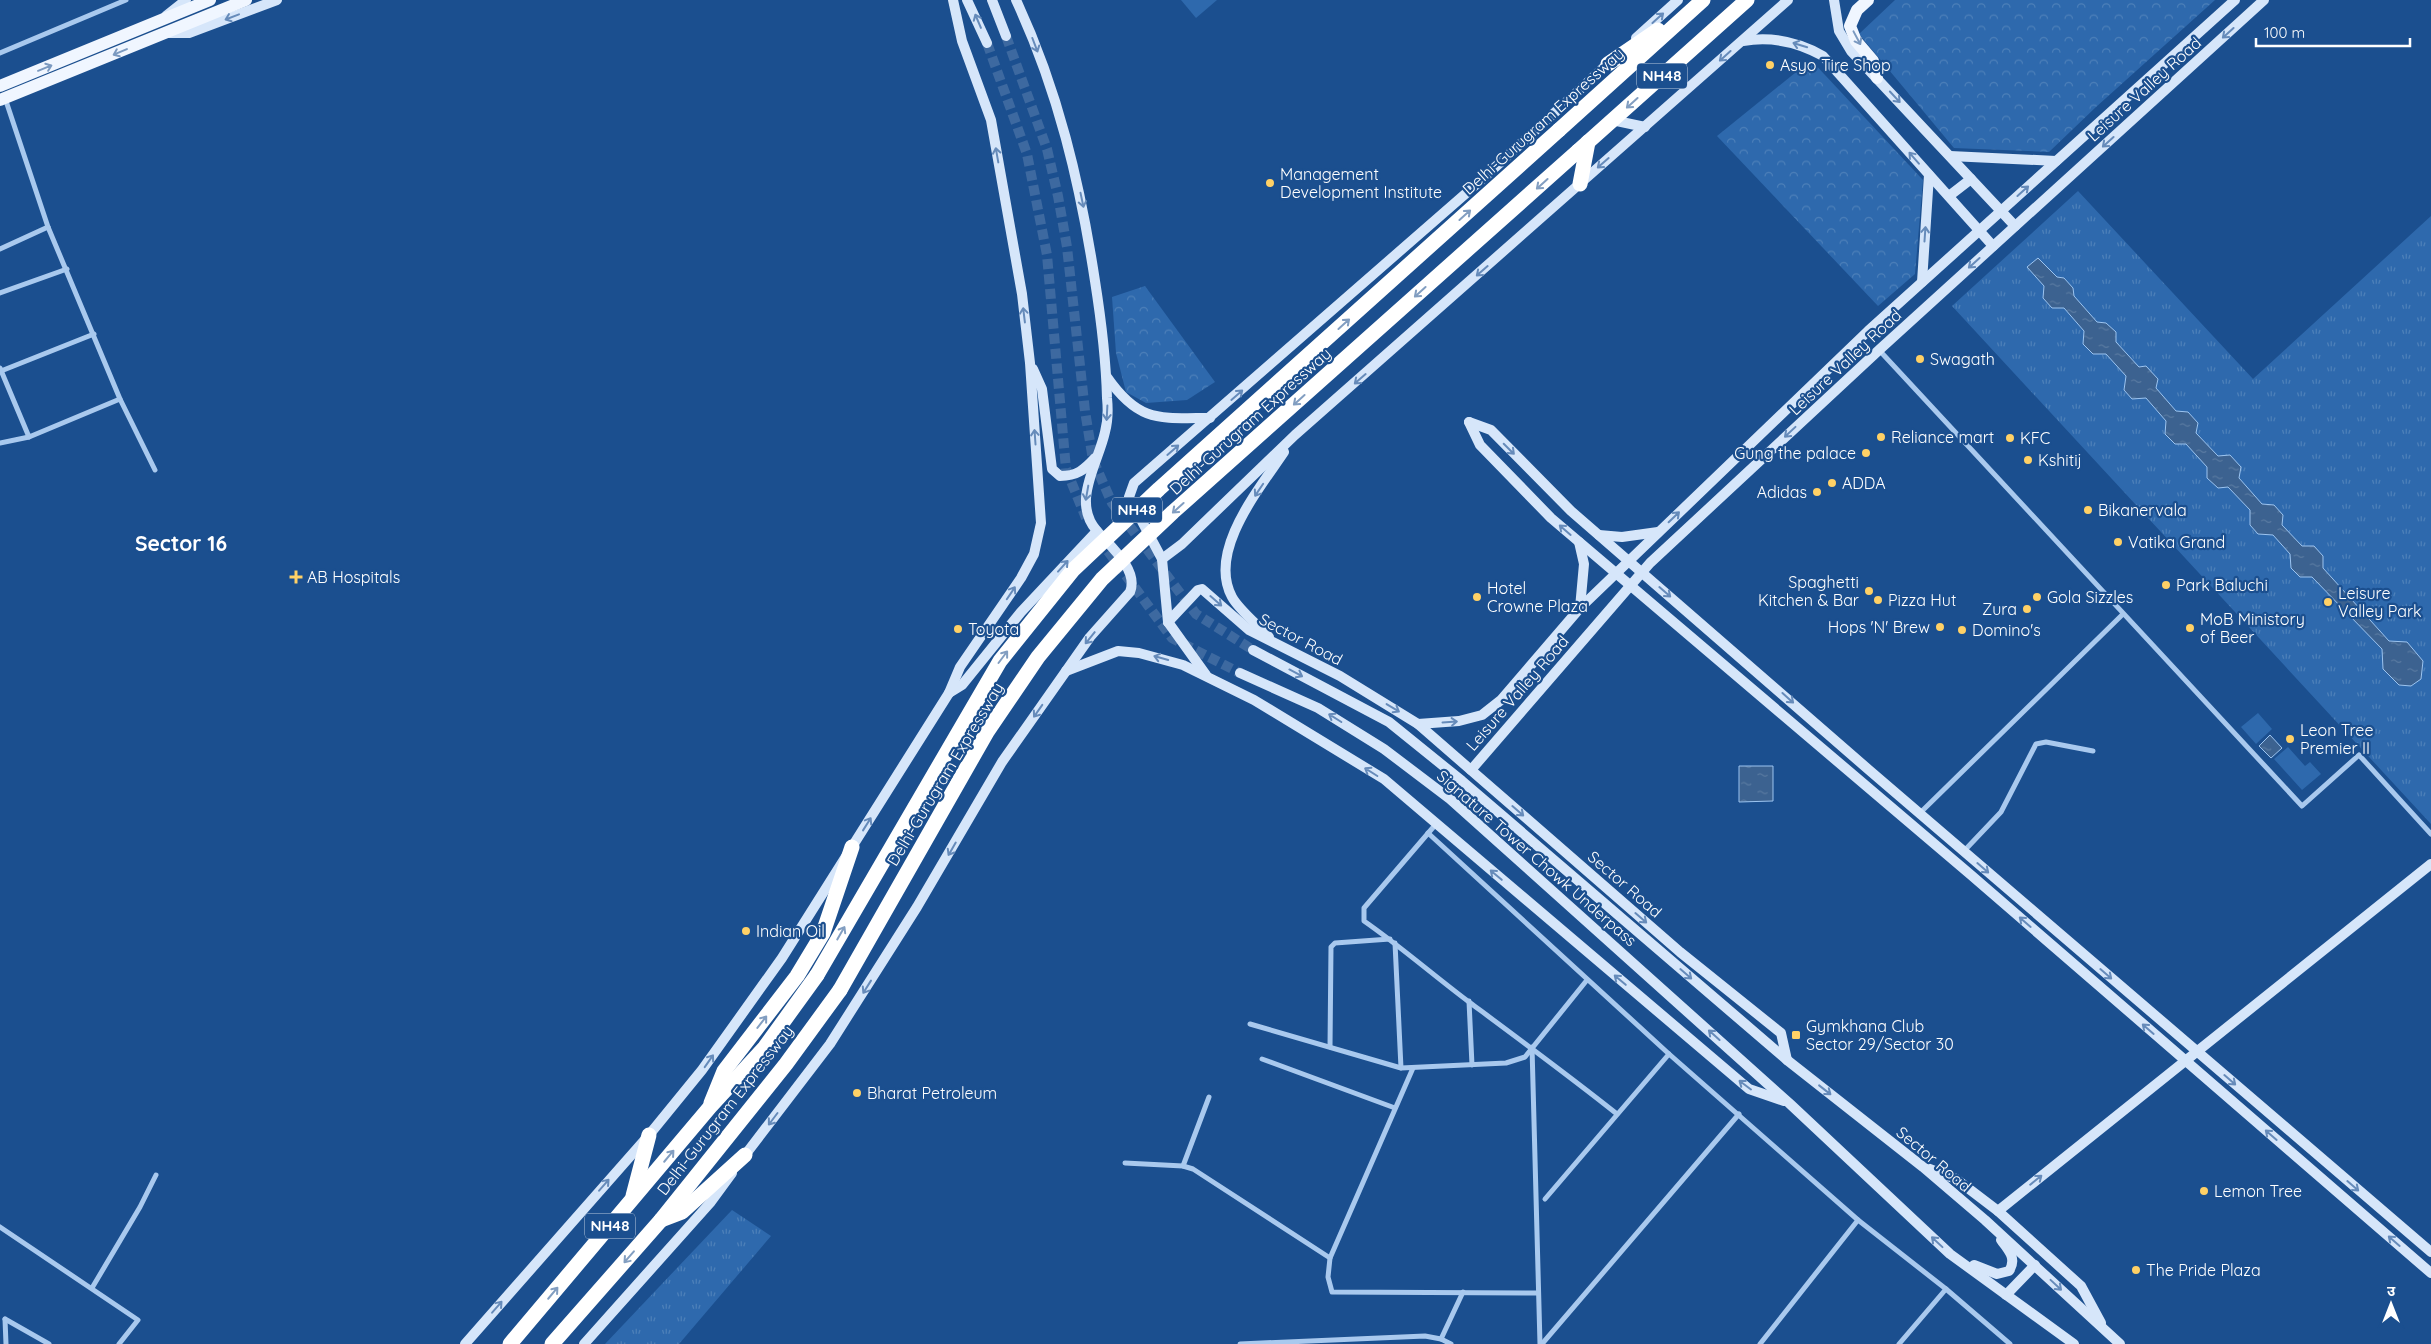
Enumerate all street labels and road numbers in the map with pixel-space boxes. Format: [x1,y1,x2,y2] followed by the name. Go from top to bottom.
[2083,33,2205,145] street label: Leisure Valley Road
[1458,43,1628,199] street label: Delhi-Gurugram Expressway
[1637,64,1687,88] road number: NH48
[1785,305,1905,419] street label: Leisure Valley Road
[1165,343,1335,499] street label: Delhi-Gurugram Expressway
[1112,498,1162,522] road number: NH48
[1256,609,1346,669] street label: Sector Road
[1461,631,1573,755] street label: Leisure Valley Road
[882,679,1008,869] street label: Delhi-Gurugram Expressway
[1433,766,1641,950] street label: Signature Tower Chowk Underpass
[1584,846,1666,922] street label: Sector Road
[652,1021,798,1199] street label: Delhi-Gurugram Expressway
[1893,1122,1975,1196] street label: Sector Road
[585,1214,635,1238] road number: NH48

